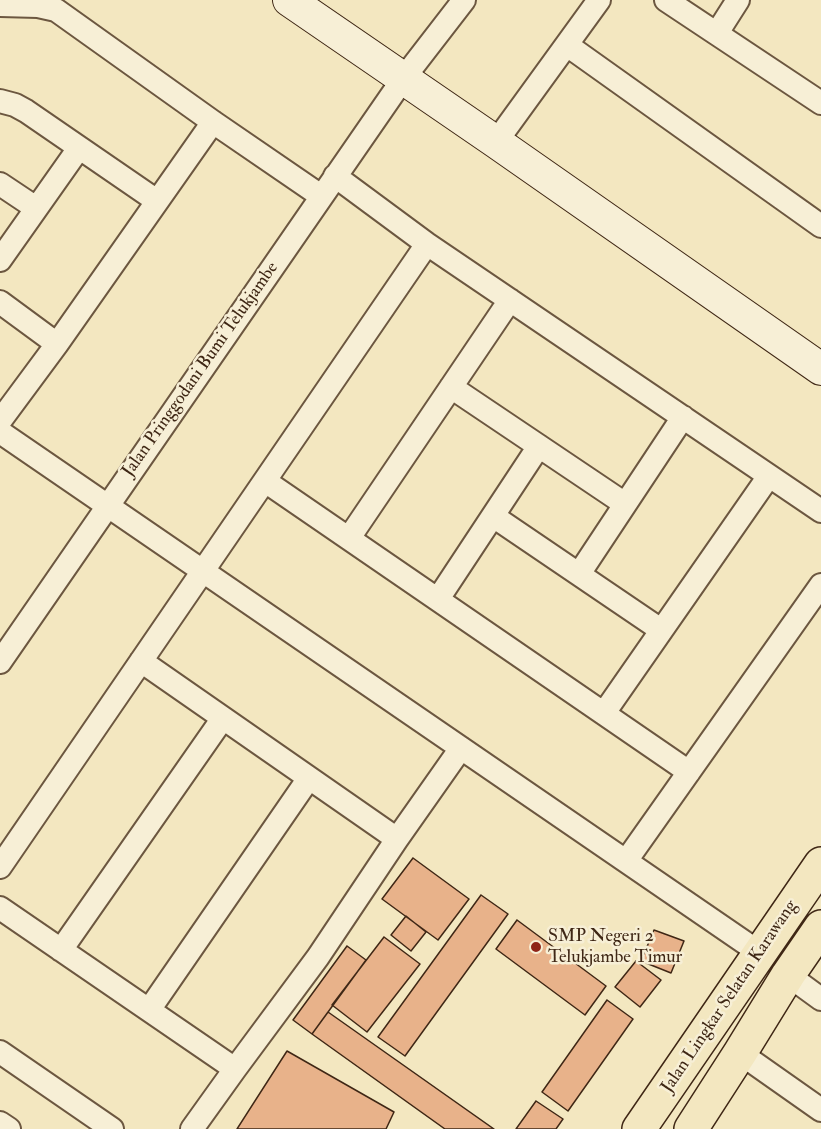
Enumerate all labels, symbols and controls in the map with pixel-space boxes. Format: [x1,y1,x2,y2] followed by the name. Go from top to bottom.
[118,258,284,482] street label: Jalan Pringgodani Bumi Telukjambe
[657,896,803,1098] street label: Jalan Lingkar Selatan Karawang
[548,926,682,968] place label: SMP Negeri 2 Telukjambe Timur
[529,940,543,954] marker: SMP Negeri 2 Telukjambe Timur

